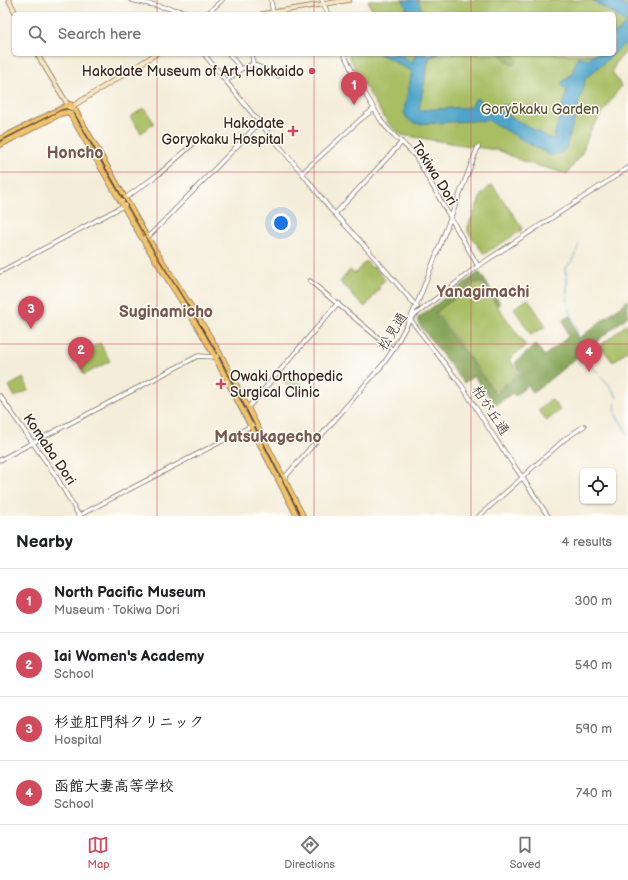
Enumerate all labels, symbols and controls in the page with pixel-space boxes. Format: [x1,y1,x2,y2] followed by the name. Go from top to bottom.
[12,12,616,56] search box
[26,23,48,45] icon: search
[58,25,141,44] text: Search here
[82,63,304,80] place label: Hakodate Museum of Art, Hokkaido
[307,66,317,76] marker: Hakodate Museum of Art, Hokkaido
[341,72,367,105] pin: 1
[481,101,599,118] park label: Goryōkaku Garden
[162,115,284,148] place label: Hakodate Goryokaku Hospital
[287,125,299,137] marker: Hakodate Goryokaku Hospital
[408,138,461,208] street label: Tokiwa Dori
[47,144,103,163] district label: Honcho
[271,213,291,233] your location
[437,283,529,302] district label: Yanagimachi
[18,296,44,329] pin: 3
[119,303,213,322] district label: Suginamicho
[374,309,411,354] street label: 松見通
[68,337,94,370] pin: 2
[576,339,602,372] pin: 4
[230,368,343,401] place label: Owaki Orthopedic Surgical Clinic
[215,378,227,390] marker: Owaki Orthopedic Surgical Clinic
[468,382,513,438] street label: 柏が丘通
[20,410,80,488] street label: Komaba Dori
[214,428,322,447] district label: Matsukagecho
[580,468,616,504] map controls
[580,468,616,504] button: locate
[16,532,73,552] text: Nearby
[562,534,612,550] text: 4 results
[54,583,206,602] text: North Pacific Museum
[26,593,32,609] text: 1
[574,593,612,609] text: 300 m
[54,602,180,618] text: Museum · Tokiwa Dori
[54,647,204,666] text: Iai Women's Academy
[25,657,33,673] text: 2
[575,657,612,673] text: 540 m
[54,666,94,682] text: School
[54,713,204,732] text: 杉並肛門科クリニック
[25,721,33,737] text: 3
[575,721,612,737] text: 590 m
[54,732,102,748] text: Hospital
[54,777,174,796] text: 函館大妻高等学校
[25,785,33,801] text: 4
[576,785,612,801] text: 740 m
[54,796,94,812] text: School
[87,834,110,871] tab: Map
[284,834,335,871] tab: Directions
[510,834,541,871] tab: Saved

